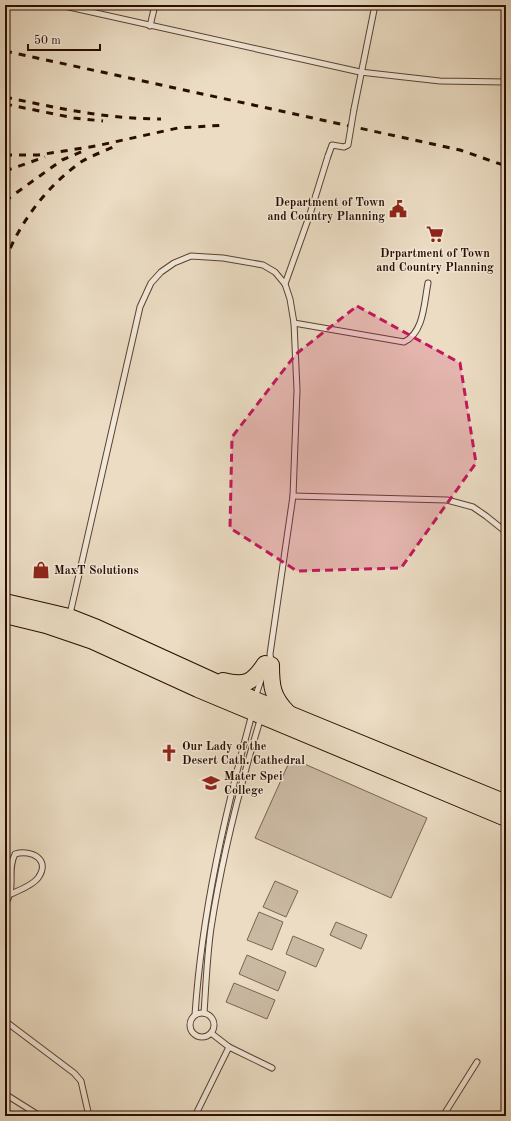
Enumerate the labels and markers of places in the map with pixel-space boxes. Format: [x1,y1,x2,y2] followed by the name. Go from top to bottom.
[268,197,385,223] place label: Department of Town and Country Planning
[388,199,408,219] public building icon: Department of Town and Country Planning
[425,224,445,244] supermarket icon: Drpartment of Town and Country Planning
[376,248,494,274] place label: Drpartment of Town and Country Planning
[31,560,51,580] shop icon: MaxT Solutions
[54,565,139,577] place label: MaxT Solutions
[182,741,305,767] place label: Our Lady of the Desert Cath. Cathedral
[159,743,179,763] church icon: Our Lady of the Desert Cath. Cathedral
[224,771,283,797] place label: Mater Spei College
[201,773,221,793] school or university icon: Mater Spei College

